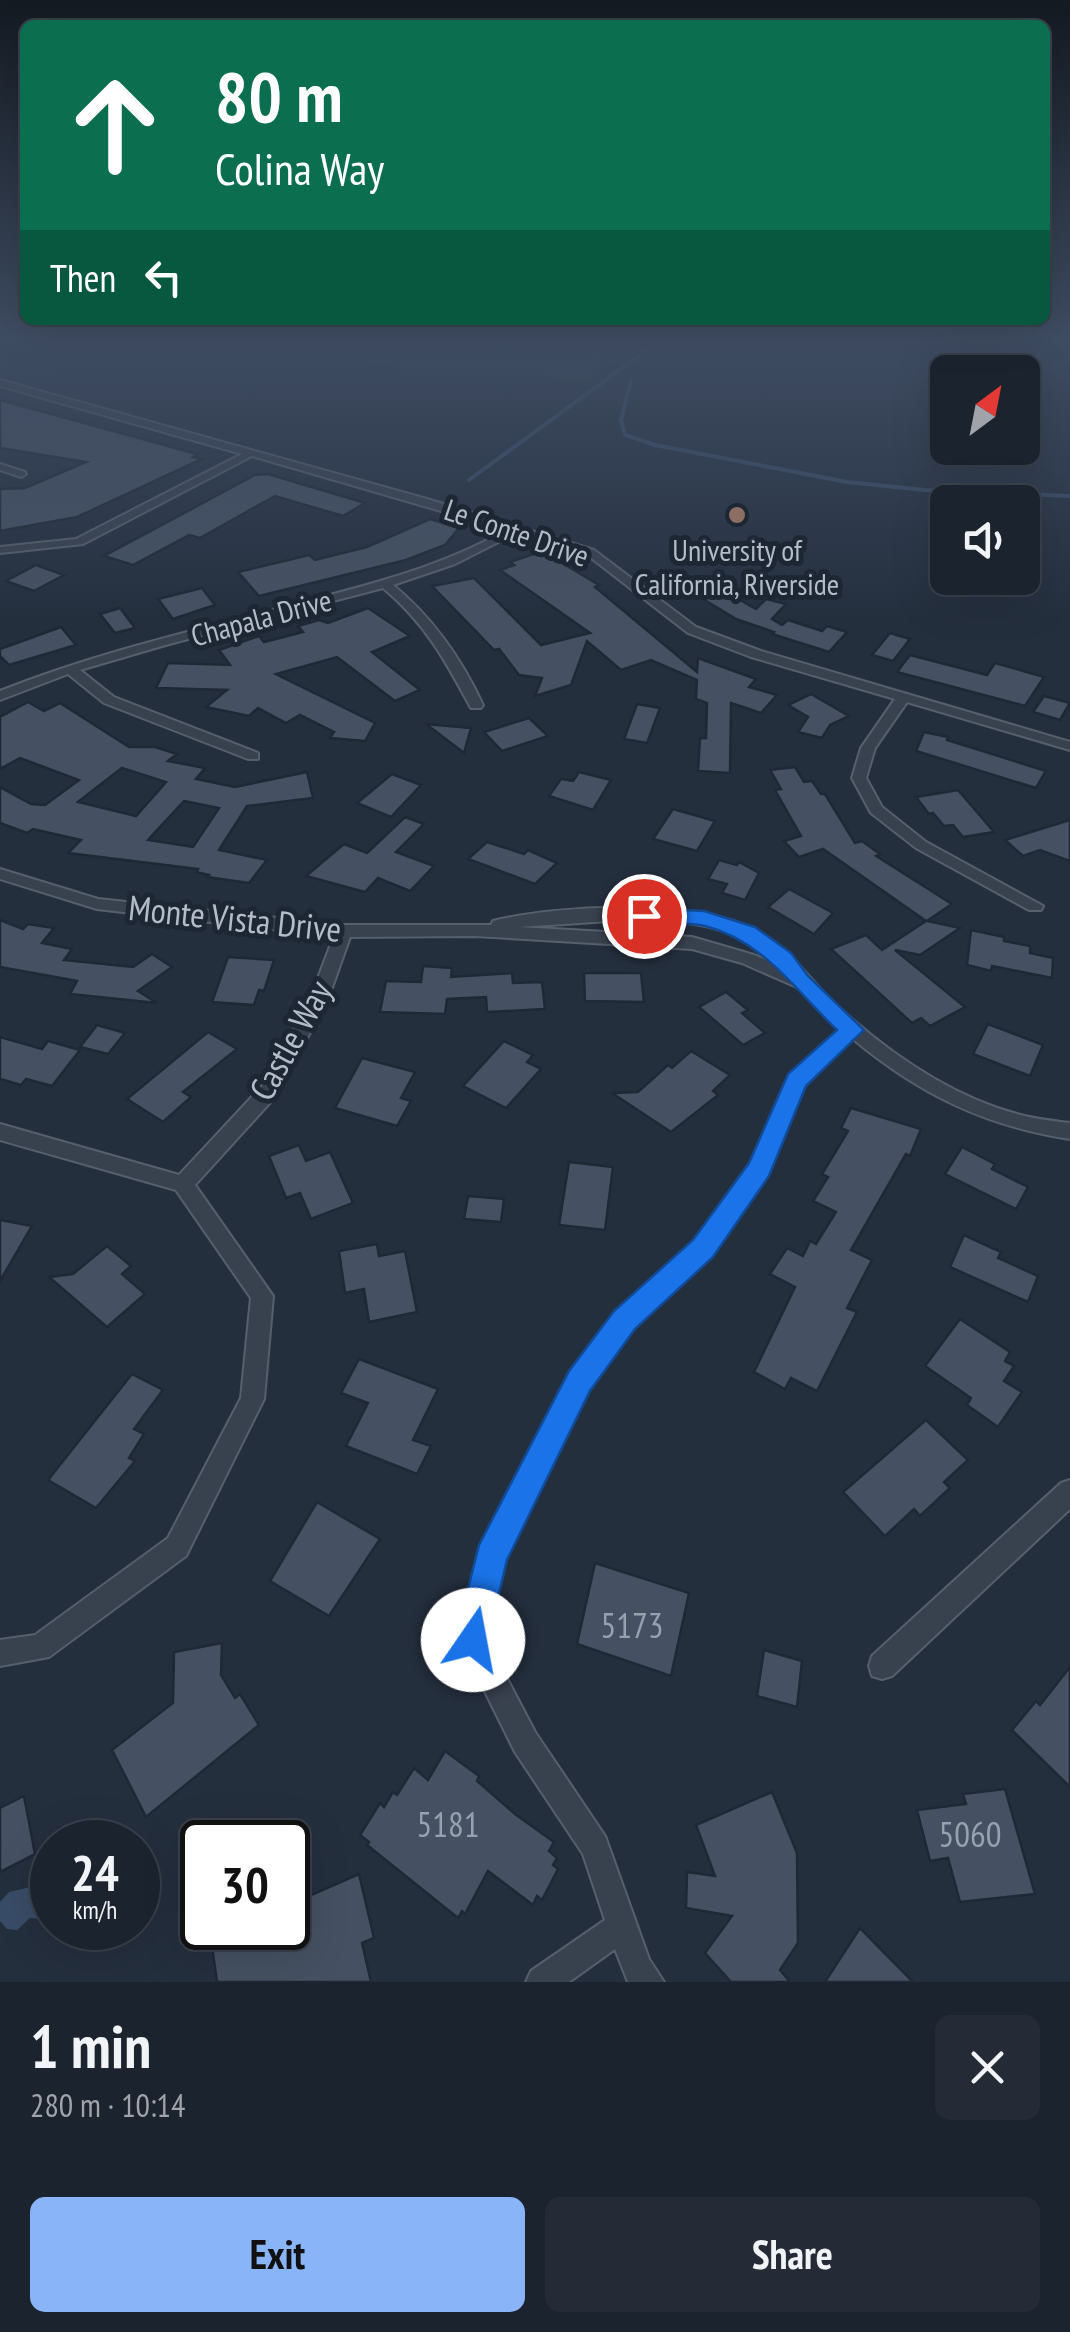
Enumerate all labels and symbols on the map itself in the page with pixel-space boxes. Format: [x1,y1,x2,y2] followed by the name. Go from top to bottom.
[930,355,1040,465] north arrow
[440,489,594,575] street label: Le Conte Drive
[726,504,748,526] marker: University of California, Riverside
[635,530,839,603] place label: University of California, Riverside
[186,580,336,654] street label: Chapala Drive
[602,874,687,959] pin
[126,884,344,952] street label: Monte Vista Drive
[238,971,342,1108] street label: Castle Way
[421,1588,525,1692] position arrow
[600,1602,664,1648] house number: 5173
[416,1801,480,1847] house number: 5181
[938,1811,1002,1857] house number: 5060
[180,1820,310,1950] speed limit sign: 30

